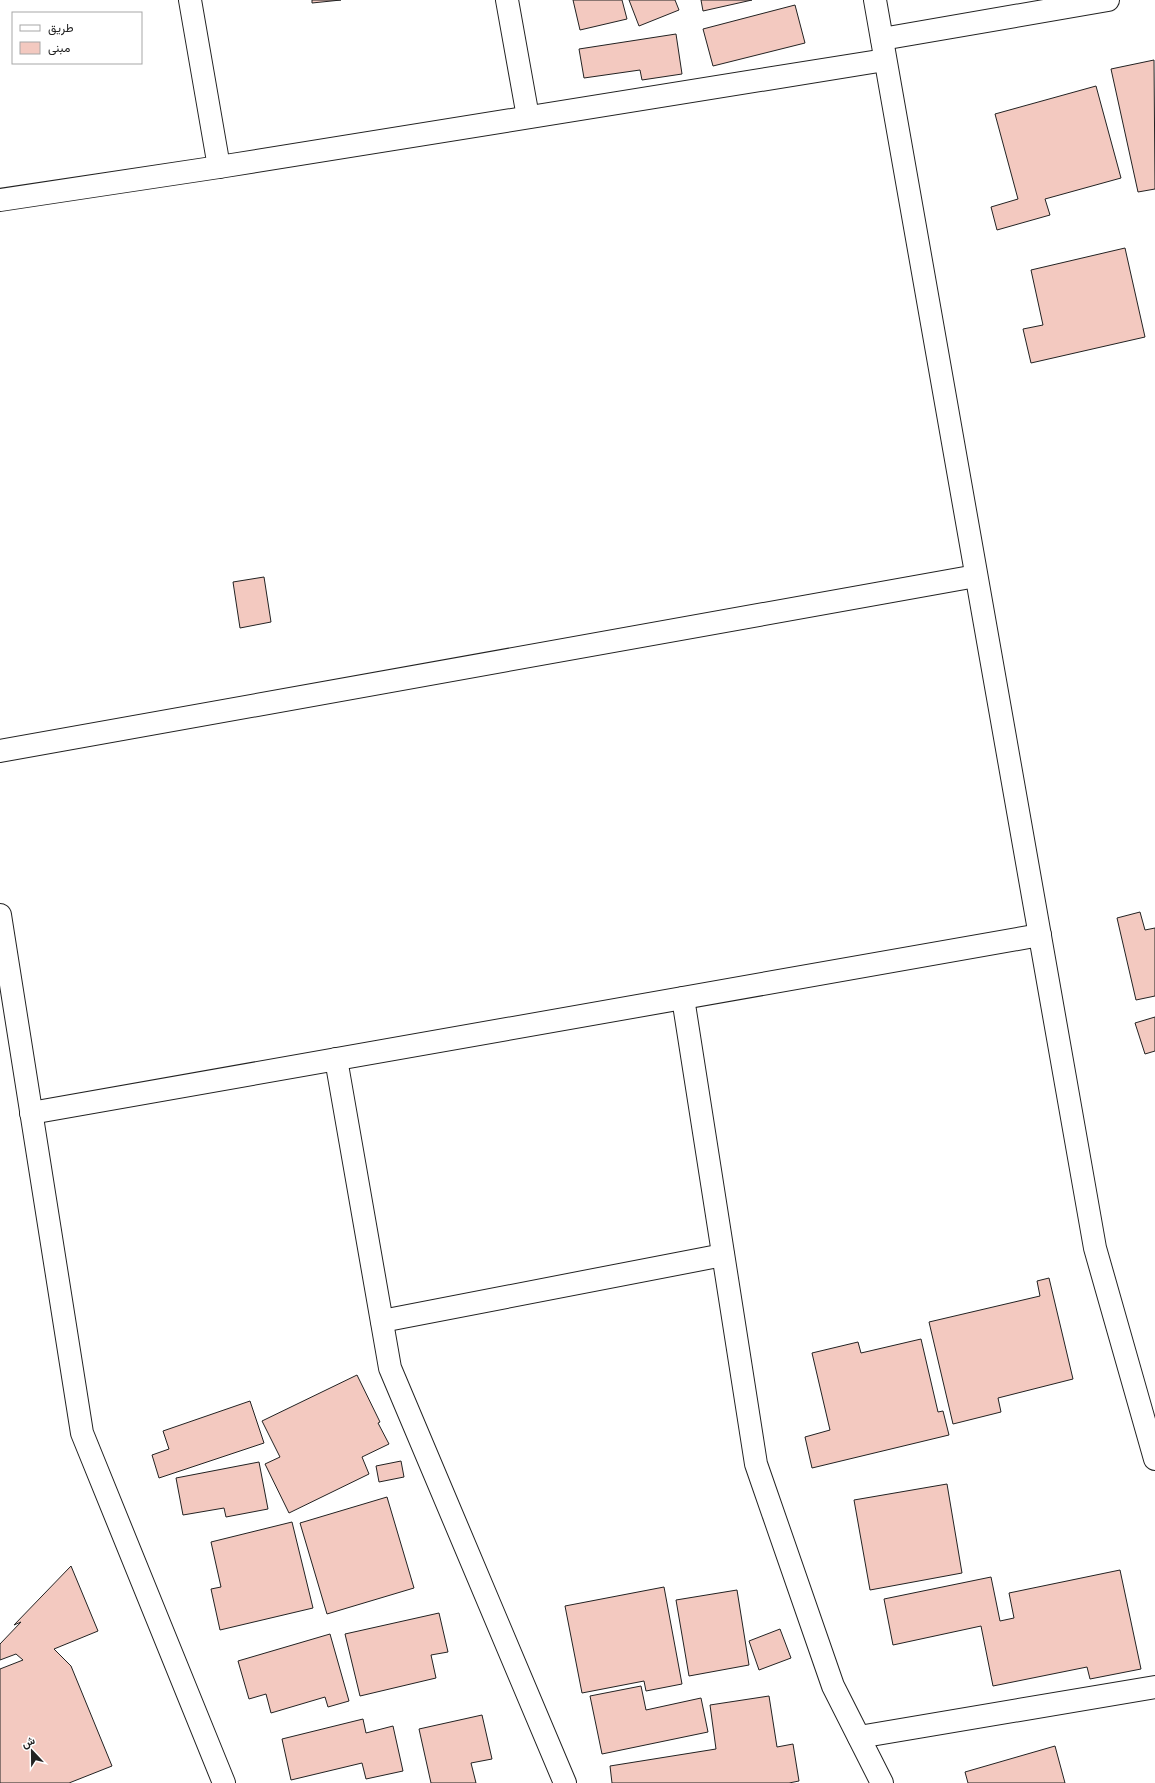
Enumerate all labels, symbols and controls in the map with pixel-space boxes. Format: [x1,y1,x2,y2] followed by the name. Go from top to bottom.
[12,12,142,64] legend
[48,20,74,36] text: طريق
[48,40,70,56] text: مبنى
[12,1731,52,1771] north arrow
[20,1733,37,1751] text: ش

